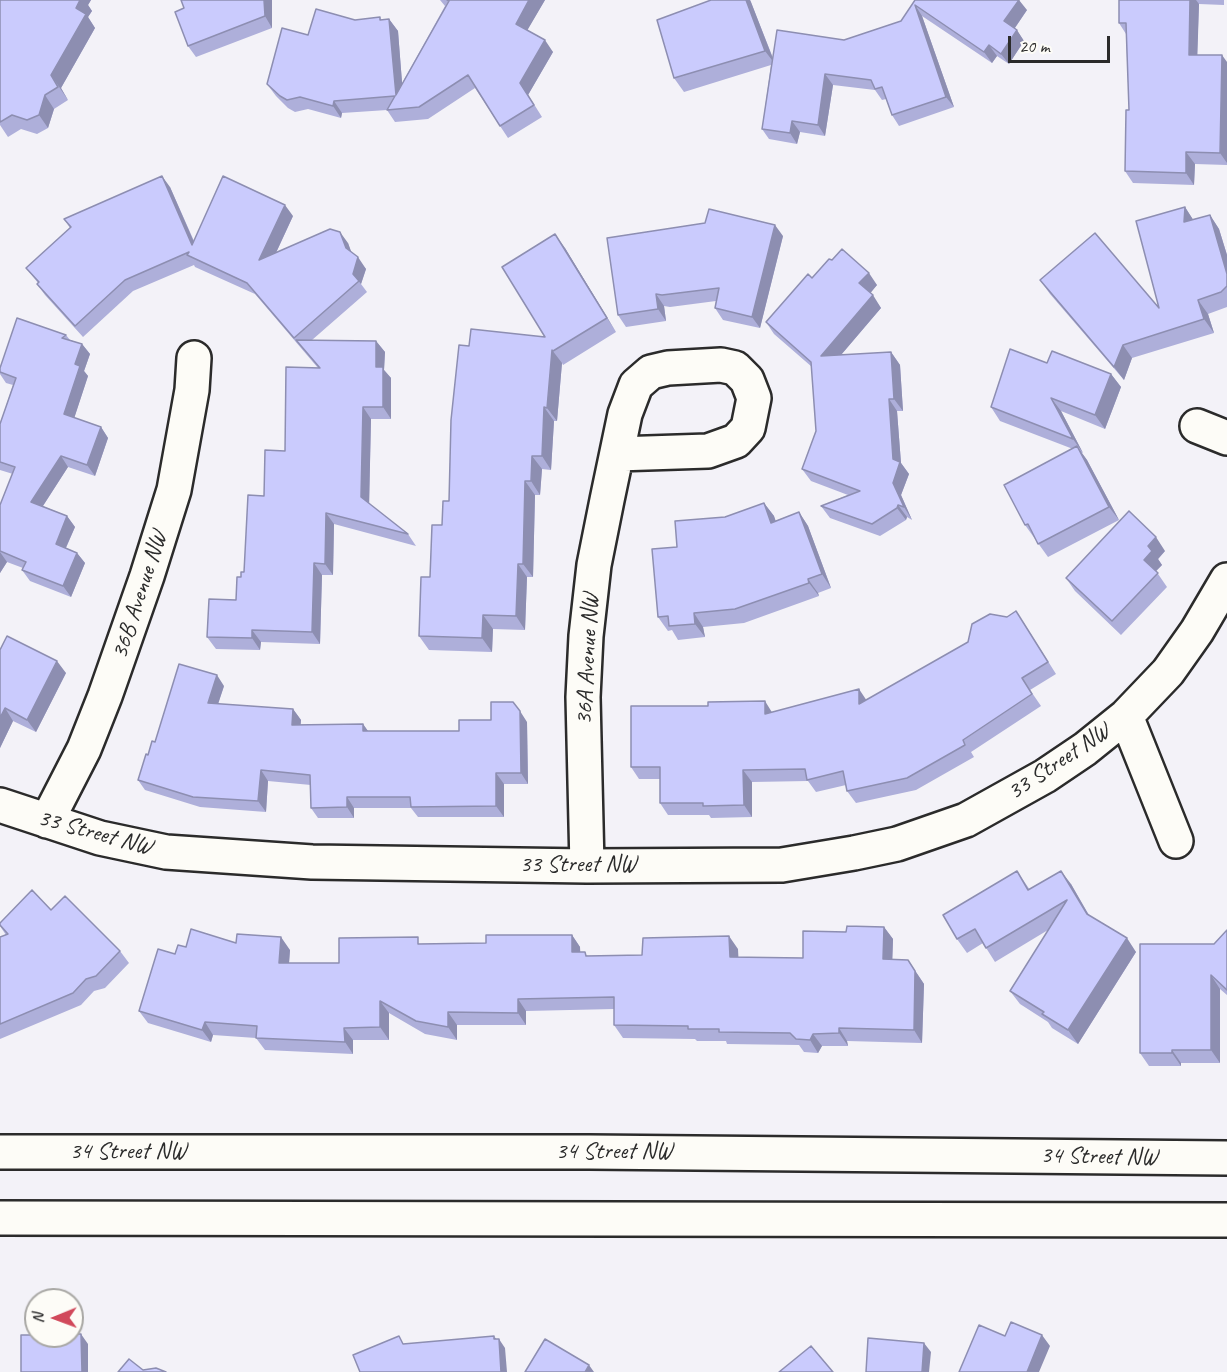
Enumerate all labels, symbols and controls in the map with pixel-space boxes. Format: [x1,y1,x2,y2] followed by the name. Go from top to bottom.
[1011,24,1113,62] scale bar
[1019,35,1050,57] text: 20 m
[106,528,174,662] street label: 36B Avenue NW
[570,592,606,726] street label: 36A Avenue NW
[1002,717,1116,807] street label: 33 Street NW
[35,804,155,862] street label: 33 Street NW
[519,851,637,879] street label: 33 Street NW
[69,1138,187,1166] street label: 34 Street NW
[555,1138,673,1166] street label: 34 Street NW
[1040,1142,1158,1172] street label: 34 Street NW
[24,1288,84,1348] north arrow
[28,1313,48,1323] text: N

